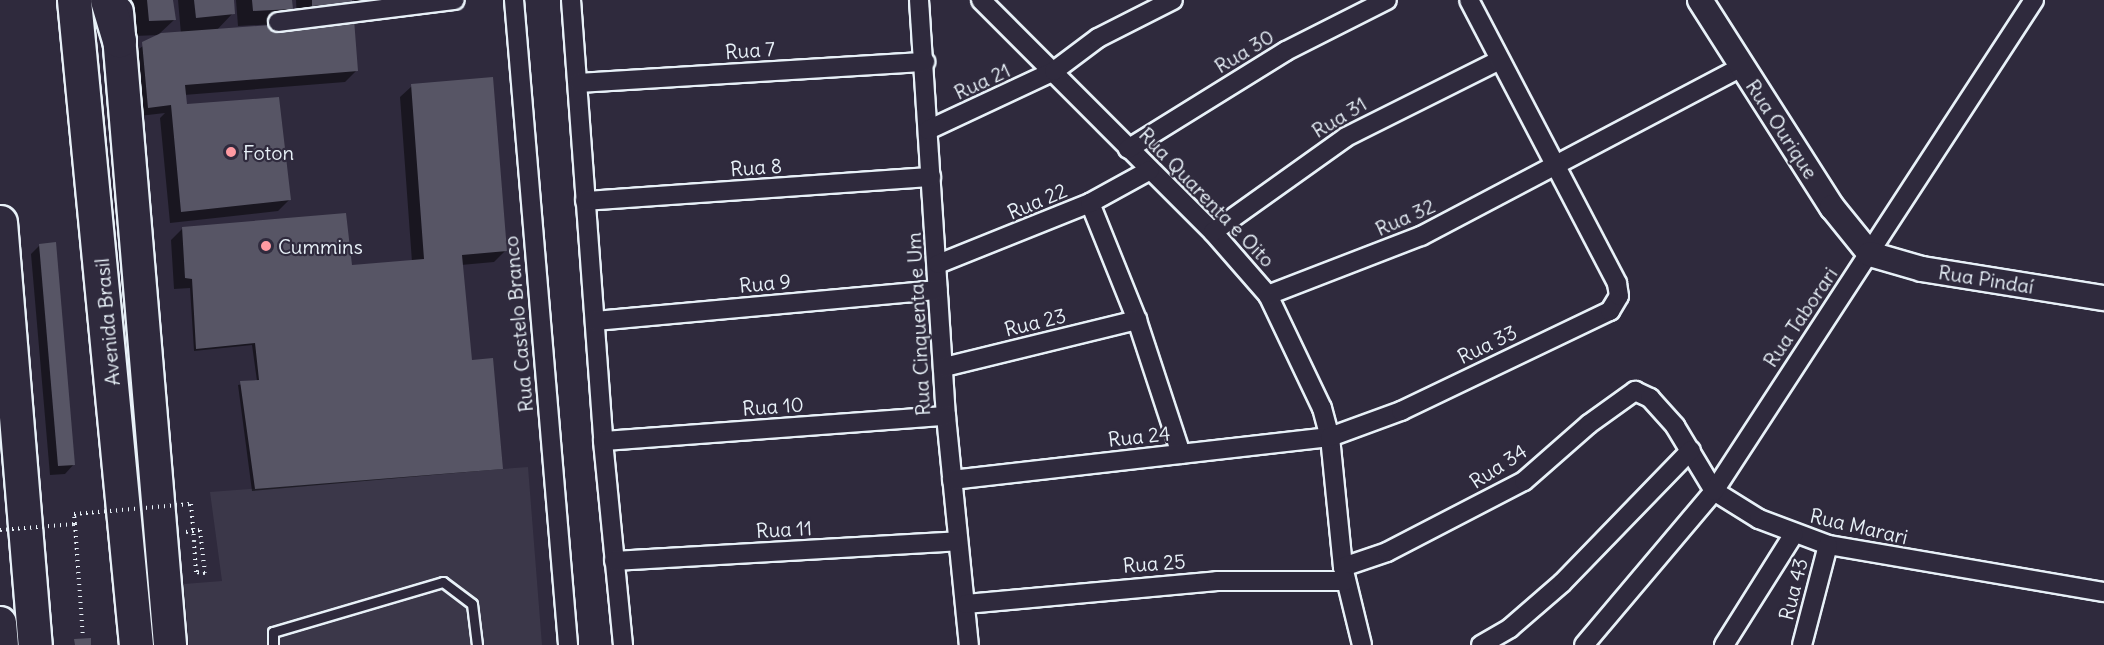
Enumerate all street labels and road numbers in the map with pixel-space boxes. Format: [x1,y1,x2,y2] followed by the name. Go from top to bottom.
[1210,24,1278,78] street label: Rua 30
[724,36,776,64] street label: Rua 7
[950,58,1014,104] street label: Rua 21
[1741,75,1823,183] street label: Rua Ourique
[1307,91,1371,143] street label: Rua 31
[1134,122,1280,272] street label: Rua Quarenta e Oito
[729,153,783,181] street label: Rua 8
[1004,178,1070,224] street label: Rua 22
[1371,193,1439,241] street label: Rua 32
[901,232,935,416] street label: Rua Cinquenta e Um
[498,235,538,413] street label: Rua Castelo Branco
[89,257,125,387] street label: Avenida Brasil
[1937,260,2035,298] street label: Rua Pindaí
[1758,263,1842,371] street label: Rua Taborari
[738,269,792,297] street label: Rua 9
[1002,303,1068,341] street label: Rua 23
[1453,319,1521,369] street label: Rua 33
[741,392,805,420] street label: Rua 10
[1107,421,1171,451] street label: Rua 24
[1465,439,1531,493] street label: Rua 34
[1808,503,1910,549] street label: Rua Marari
[755,516,813,542] street label: Rua 11
[1122,549,1186,577] street label: Rua 25
[1774,555,1812,623] street label: Rua 43

